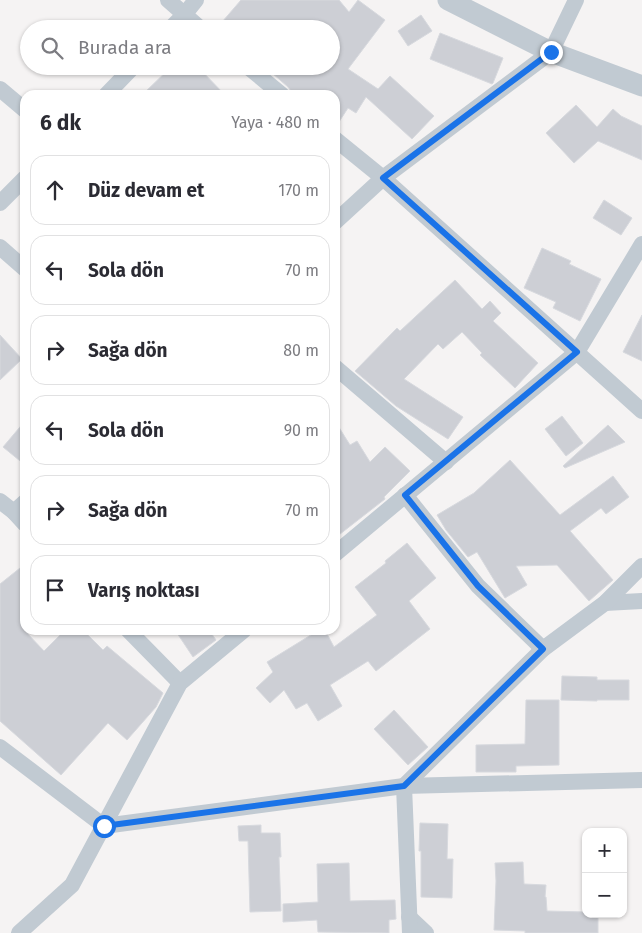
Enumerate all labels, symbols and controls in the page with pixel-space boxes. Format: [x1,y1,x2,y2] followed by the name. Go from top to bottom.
[20,20,340,75] search box
[38,34,66,62] icon: search
[78,36,172,59] text: Burada ara
[540,41,563,64] route end
[40,110,81,136] text: 6 dk
[231,113,320,132] text: Yaya · 480 m
[41,176,69,204] icon: ahead
[88,179,204,202] text: Düz devam et
[278,181,319,200] text: 170 m
[41,256,69,284] icon: left
[88,259,164,282] text: Sola dön
[285,261,319,280] text: 70 m
[41,336,69,364] icon: right
[88,339,168,362] text: Sağa dön
[283,341,319,360] text: 80 m
[41,416,69,444] icon: left
[88,419,164,442] text: Sola dön
[284,421,319,440] text: 90 m
[41,496,69,524] icon: right
[88,499,168,522] text: Sağa dön
[285,501,319,520] text: 70 m
[41,576,69,604] icon: arrive
[88,579,200,602] text: Varış noktası
[93,815,116,838] route start
[582,828,627,918] map controls
[582,828,627,873] button: +
[582,873,627,918] button: −

